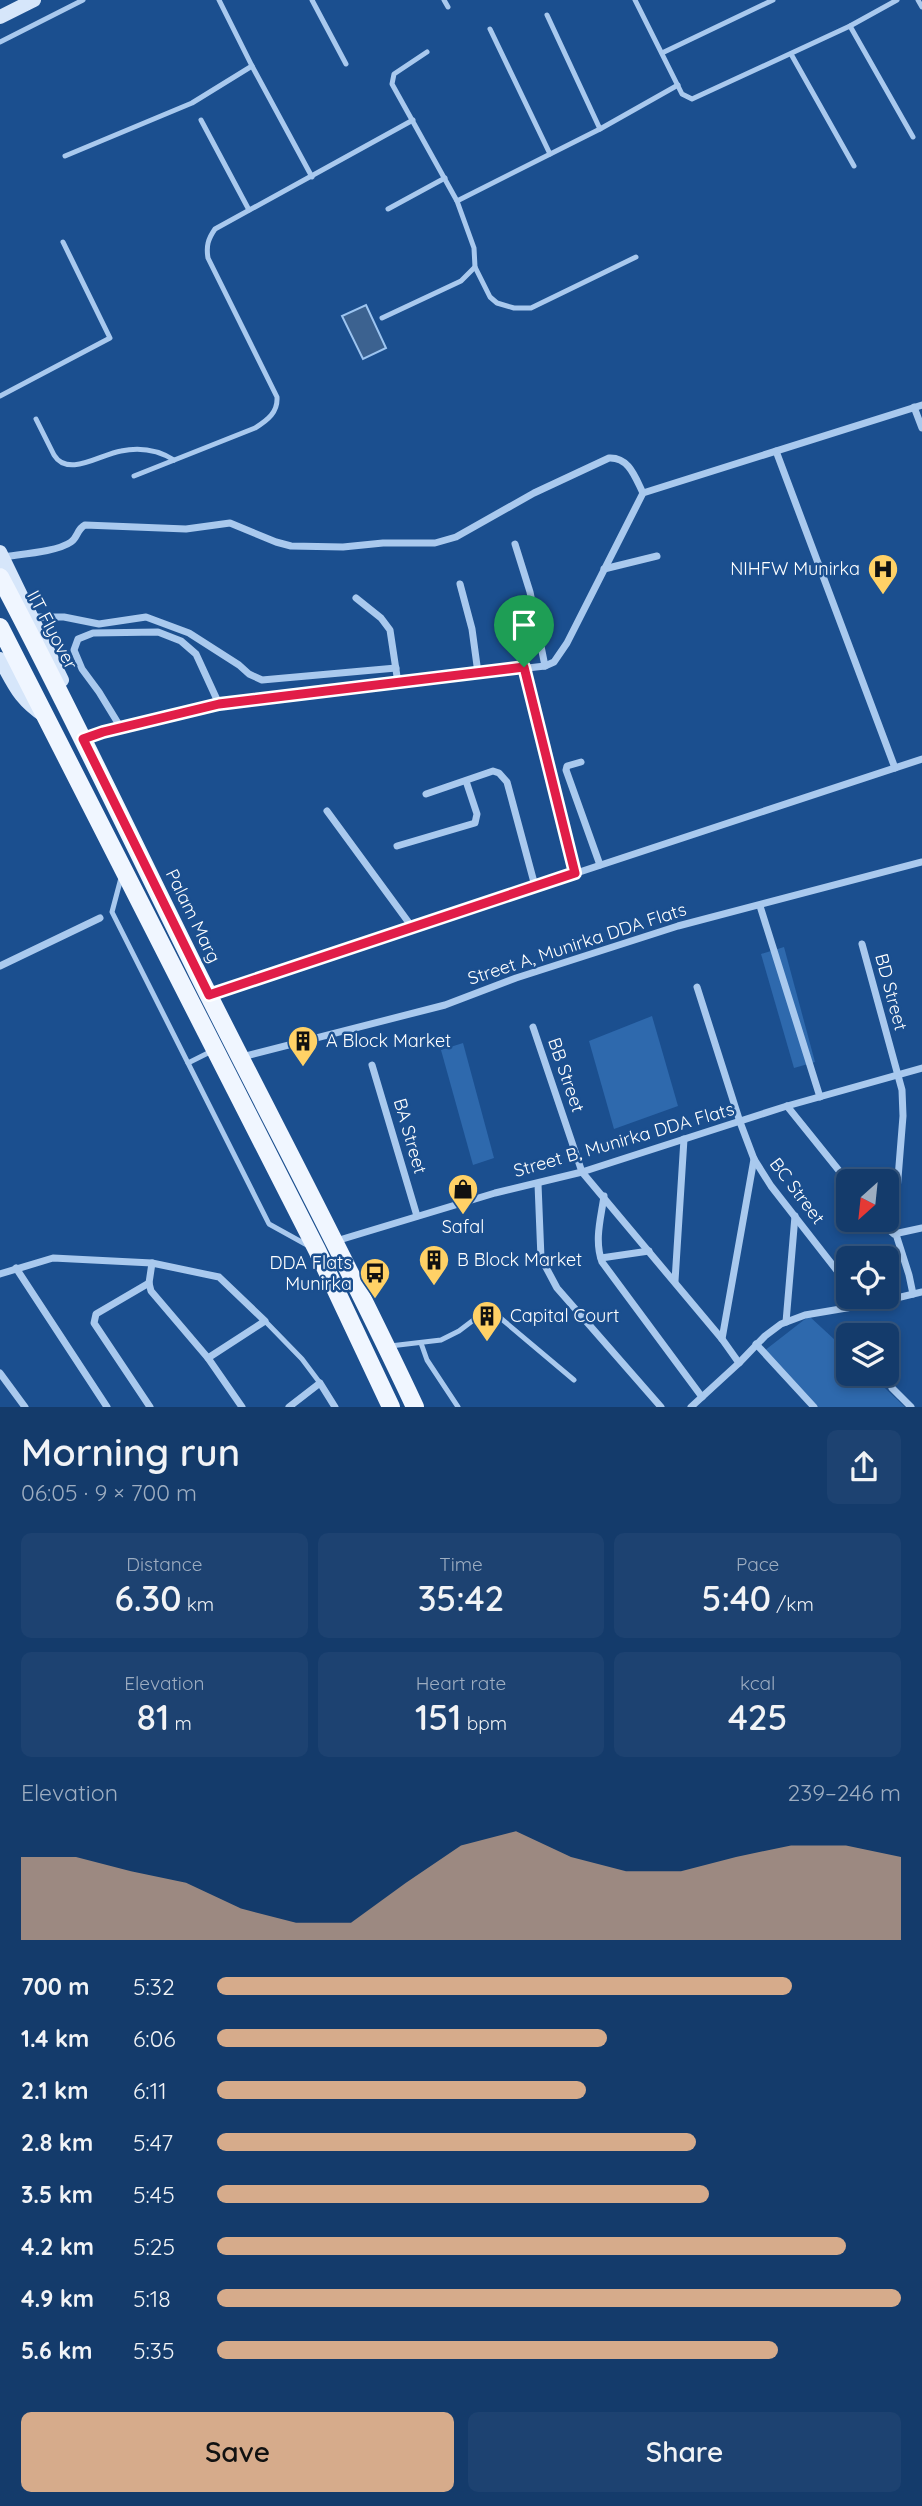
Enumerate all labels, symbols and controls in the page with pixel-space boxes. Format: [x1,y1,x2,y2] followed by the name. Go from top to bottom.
[866,552,900,596] hospital icon: NIHFW Munirka
[730,557,860,580] place label: NIHFW Munirka
[22,586,83,673] street label: IIT Flyover
[494,595,554,667] pin
[505,606,543,644] icon: arrive
[161,865,226,966] street label: Palam Marg
[465,897,689,990] street label: Street A, Munirka DDA Flats
[870,951,913,1033] street label: BD Street
[286,1024,320,1068] building icon: A Block Market
[326,1029,451,1052] place label: A Block Market
[543,1034,590,1115] street label: BB Street
[389,1095,432,1176] street label: BA Street
[511,1097,737,1182] street label: Street B, Munirka DDA Flats
[765,1153,830,1229] street label: BC Street
[836,1169,900,1232] north arrow
[836,1169,899,1386] map controls
[446,1172,480,1216] shop icon: Safal
[442,1215,484,1238] place label: Safal
[417,1243,451,1287] building icon: B Block Market
[836,1246,899,1309] button: locate
[457,1248,582,1271] place label: B Block Market
[270,1251,352,1295] place label: DDA Flats Munirka
[358,1256,392,1300] bus stop icon: DDA Flats Munirka
[470,1299,504,1343] building icon: Capital Court
[510,1304,619,1327] place label: Capital Court
[836,1323,899,1386] button: layers
[21,1428,240,1476] text: Morning run
[827,1430,901,1504] button: share
[21,1478,197,1507] text: 06:05 · 9 × 700 m
[126,1552,202,1576] text: Distance
[439,1552,483,1576] text: Time
[736,1552,779,1576] text: Pace
[114,1576,182,1620] text: 6.30
[418,1576,504,1620] text: 35:42
[702,1576,771,1620] text: 5:40
[182,1592,214,1616] text: km
[771,1592,814,1616] text: /km
[124,1671,204,1695] text: Elevation
[416,1671,506,1695] text: Heart rate
[740,1671,775,1695] text: kcal
[137,1695,169,1739] text: 81
[415,1695,462,1739] text: 151
[728,1695,787,1739] text: 425
[169,1711,192,1735] text: m
[462,1711,507,1735] text: bpm
[21,1778,118,1807] text: Elevation
[787,1778,901,1807] text: 239–246 m
[21,1972,90,2001] text: 700 m
[133,1972,175,2001] text: 5:32
[21,2024,89,2053] text: 1.4 km
[133,2024,176,2053] text: 6:06
[21,2076,88,2105] text: 2.1 km
[133,2076,167,2105] text: 6:11
[21,2128,93,2157] text: 2.8 km
[133,2128,173,2157] text: 5:47
[21,2180,93,2209] text: 3.5 km
[133,2180,175,2209] text: 5:45
[21,2232,94,2261] text: 4.2 km
[133,2232,175,2261] text: 5:25
[21,2284,94,2313] text: 4.9 km
[133,2284,171,2313] text: 5:18
[21,2336,93,2365] text: 5.6 km
[133,2336,174,2365] text: 5:35
[21,2412,454,2492] button: Save
[468,2412,901,2492] button: Share

